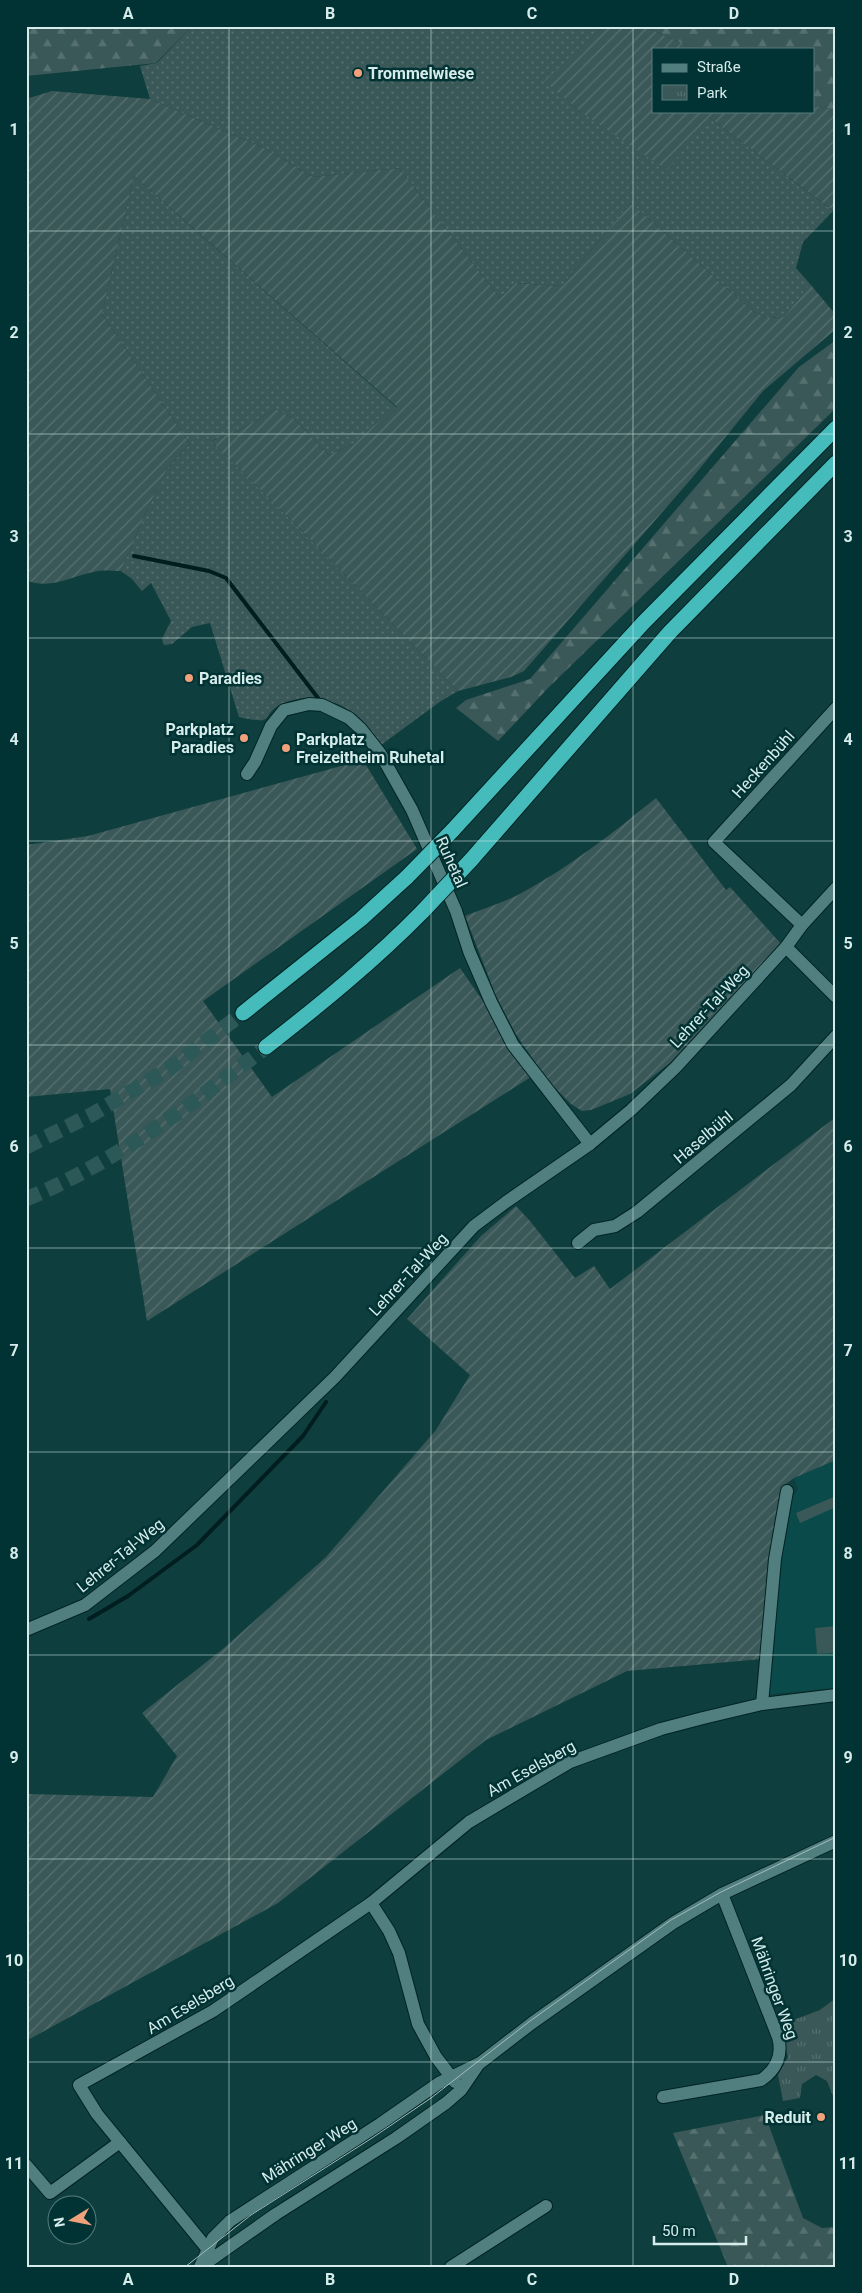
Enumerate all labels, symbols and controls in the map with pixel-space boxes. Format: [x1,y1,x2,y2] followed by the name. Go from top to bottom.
[123,4,134,23] text: A
[325,4,335,23] text: B
[527,4,537,23] text: C
[729,4,739,23] text: D
[652,48,814,112] legend
[697,58,741,76] text: Straße
[368,64,474,83] place label: Trommelwiese
[352,67,364,79] marker: Trommelwiese
[697,84,728,102] text: Park
[9,120,19,139] text: 1
[843,120,853,139] text: 1
[9,323,19,342] text: 2
[843,323,853,342] text: 2
[9,527,19,546] text: 3
[843,527,853,546] text: 3
[199,669,262,688] place label: Paradies
[183,672,195,684] marker: Paradies
[165,720,234,757] place label: Parkplatz Paradies
[728,727,799,802] street label: Heckenbühl
[9,730,19,749] text: 4
[296,730,444,767] place label: Parkplatz Freizeitheim Ruhetal
[843,730,853,749] text: 4
[238,732,250,744] marker: Parkplatz Paradies
[280,742,292,754] marker: Parkplatz Freizeitheim Ruhetal
[432,834,471,891] street label: Ruhetal
[9,934,19,953] text: 5
[843,934,853,953] text: 5
[666,961,753,1052] street label: Lehrer-Tal-Weg
[670,1107,737,1168] street label: Haselbühl
[9,1137,19,1156] text: 6
[843,1137,853,1156] text: 6
[365,1229,452,1320] street label: Lehrer-Tal-Weg
[9,1341,19,1360] text: 7
[843,1341,853,1360] text: 7
[73,1514,168,1596] street label: Lehrer-Tal-Weg
[9,1544,19,1563] text: 8
[843,1544,853,1563] text: 8
[484,1736,579,1801] street label: Am Eselsberg
[9,1748,19,1767] text: 9
[843,1748,853,1767] text: 9
[747,1934,802,2042] street label: Mähringer Weg
[5,1951,23,1970] text: 10
[839,1951,857,1970] text: 10
[143,1971,237,2038] street label: Am Eselsberg
[764,2108,812,2127] place label: Reduit
[815,2111,827,2123] marker: Reduit
[258,2114,360,2187] street label: Mähringer Weg
[5,2154,23,2173] text: 11
[839,2154,857,2173] text: 11
[48,2196,98,2246] north arrow
[654,2213,747,2245] scale bar
[50,2216,68,2229] text: N
[662,2222,696,2240] text: 50 m
[123,2270,134,2289] text: A
[325,2270,335,2289] text: B
[527,2270,537,2289] text: C
[729,2270,739,2289] text: D

